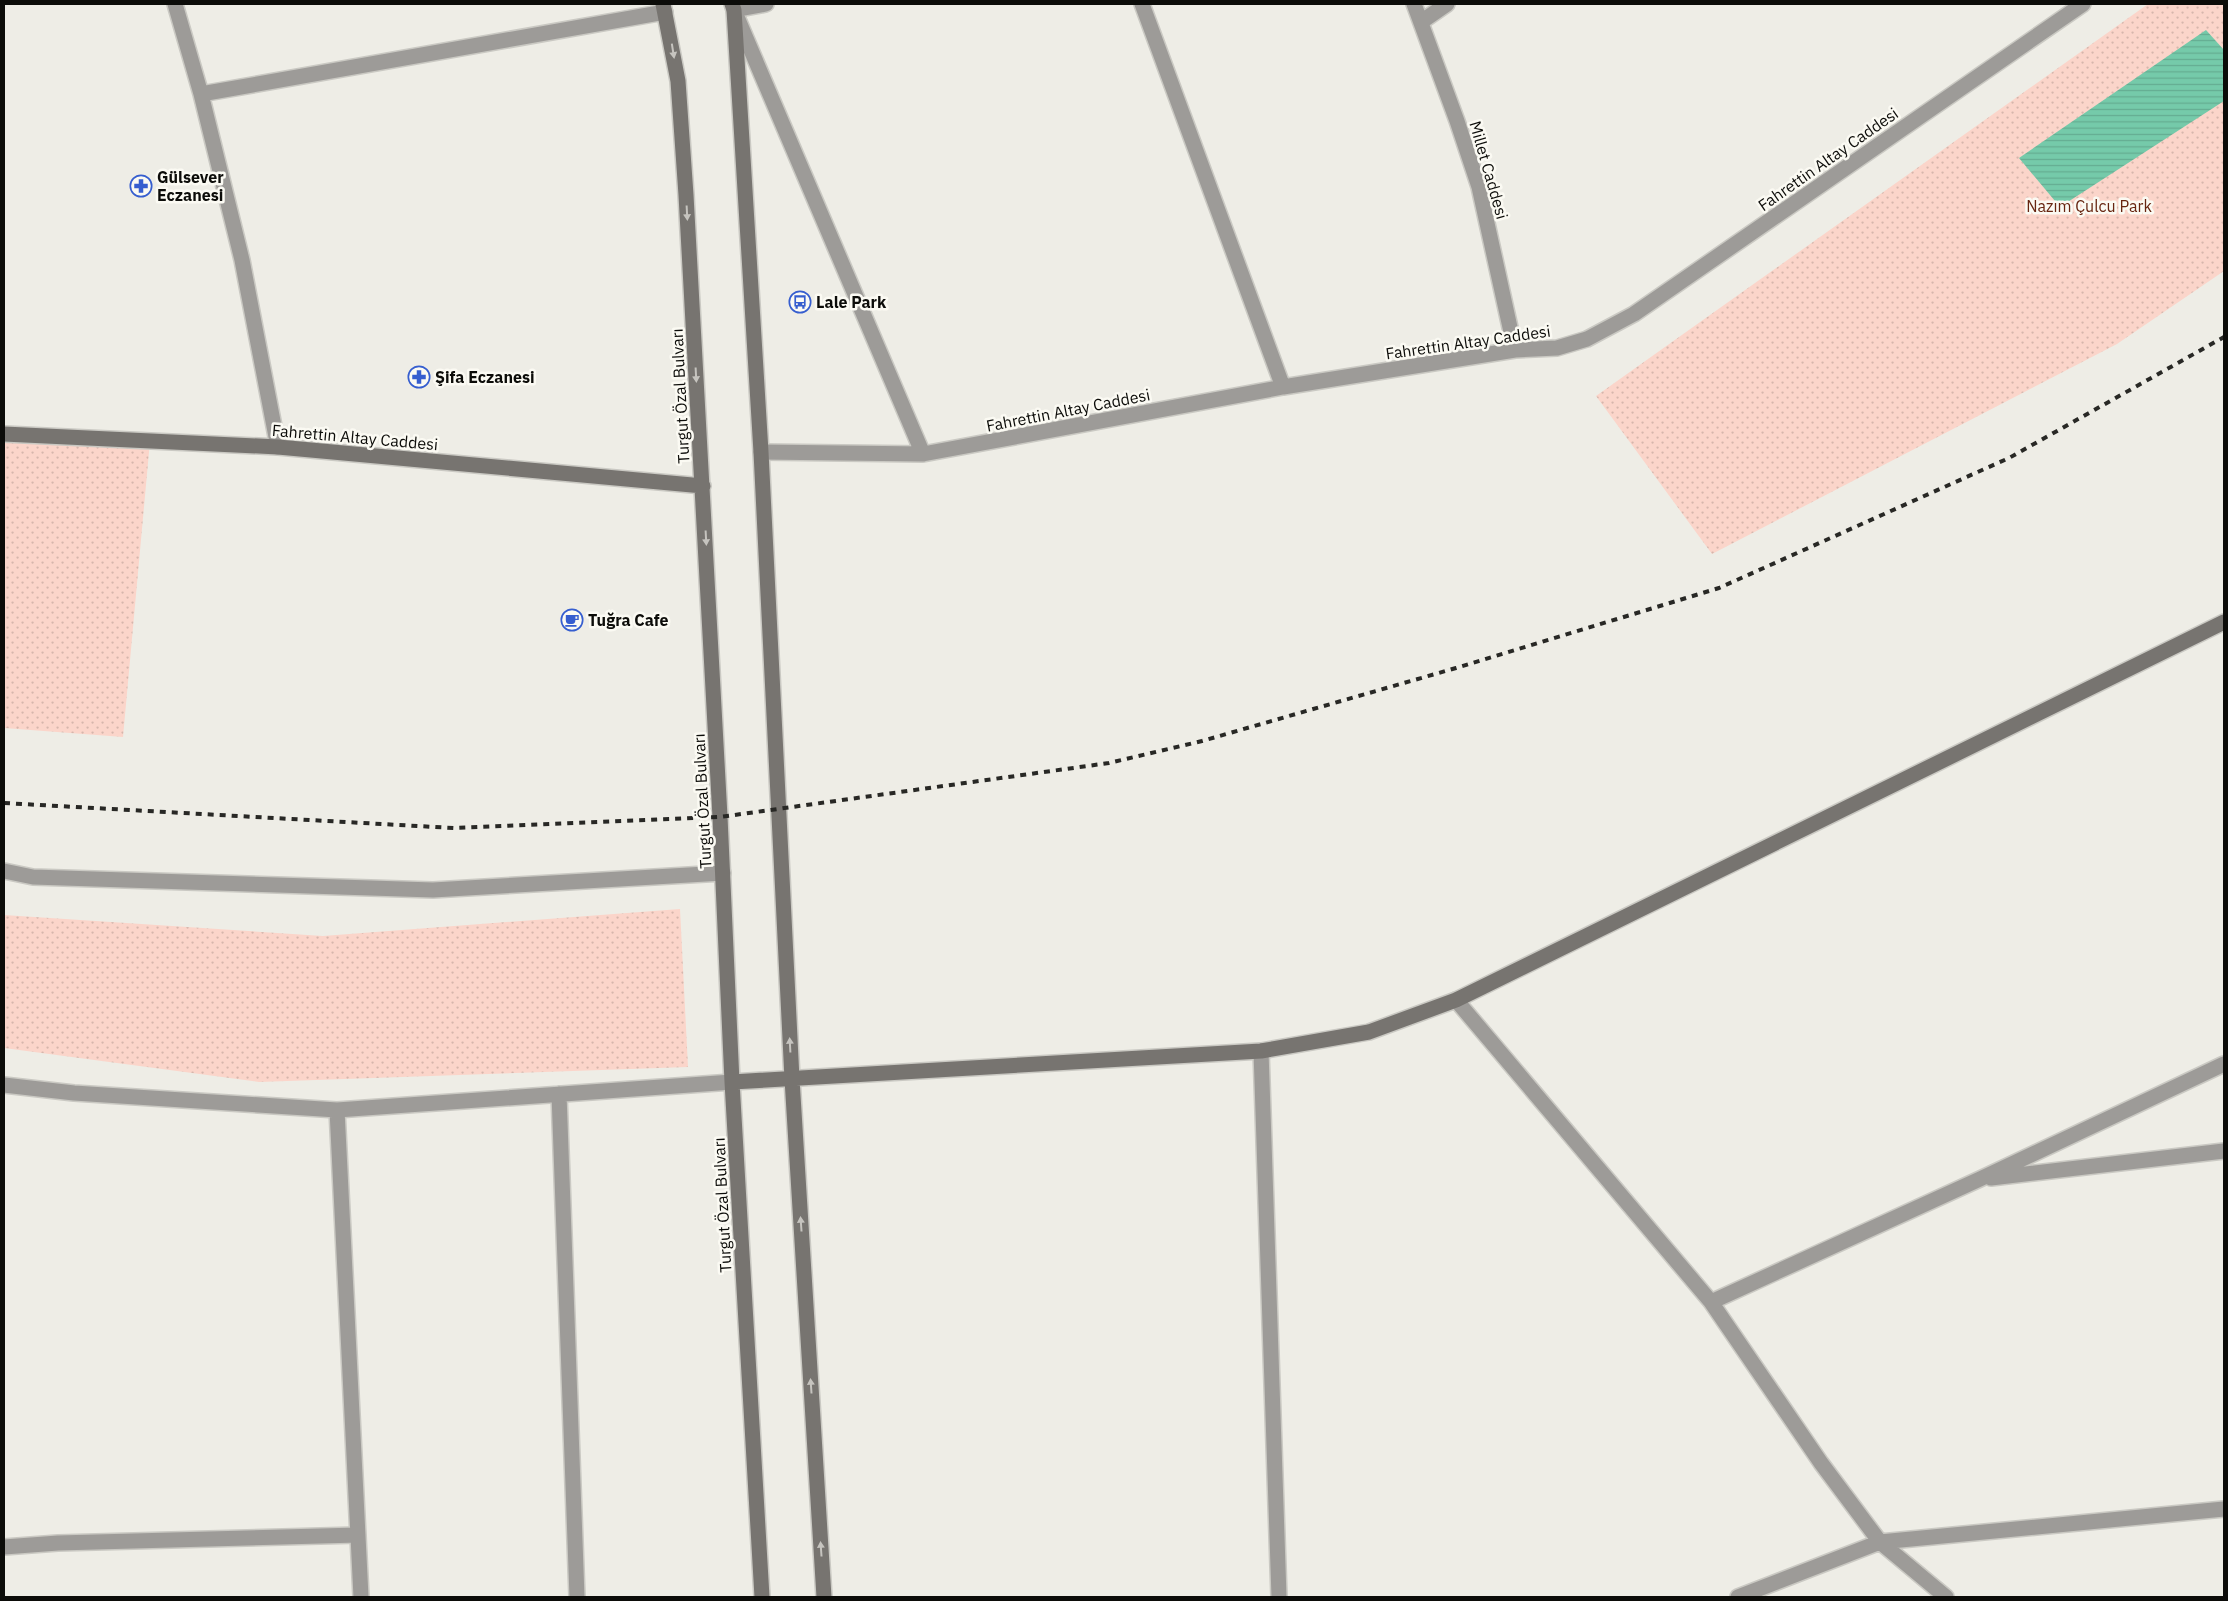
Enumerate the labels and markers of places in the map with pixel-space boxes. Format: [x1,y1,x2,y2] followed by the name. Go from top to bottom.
[157,167,224,205] place label: Gülsever Eczanesi
[129,174,153,198] pharmacy icon: Gülsever Eczanesi
[788,290,812,314] bus stop icon: Lale Park
[816,292,887,312] place label: Lale Park
[407,365,431,389] pharmacy icon: Şifa Eczanesi
[435,367,535,387] place label: Şifa Eczanesi
[560,608,584,632] cafe icon: Tuğra Cafe
[588,610,669,630] place label: Tuğra Cafe

